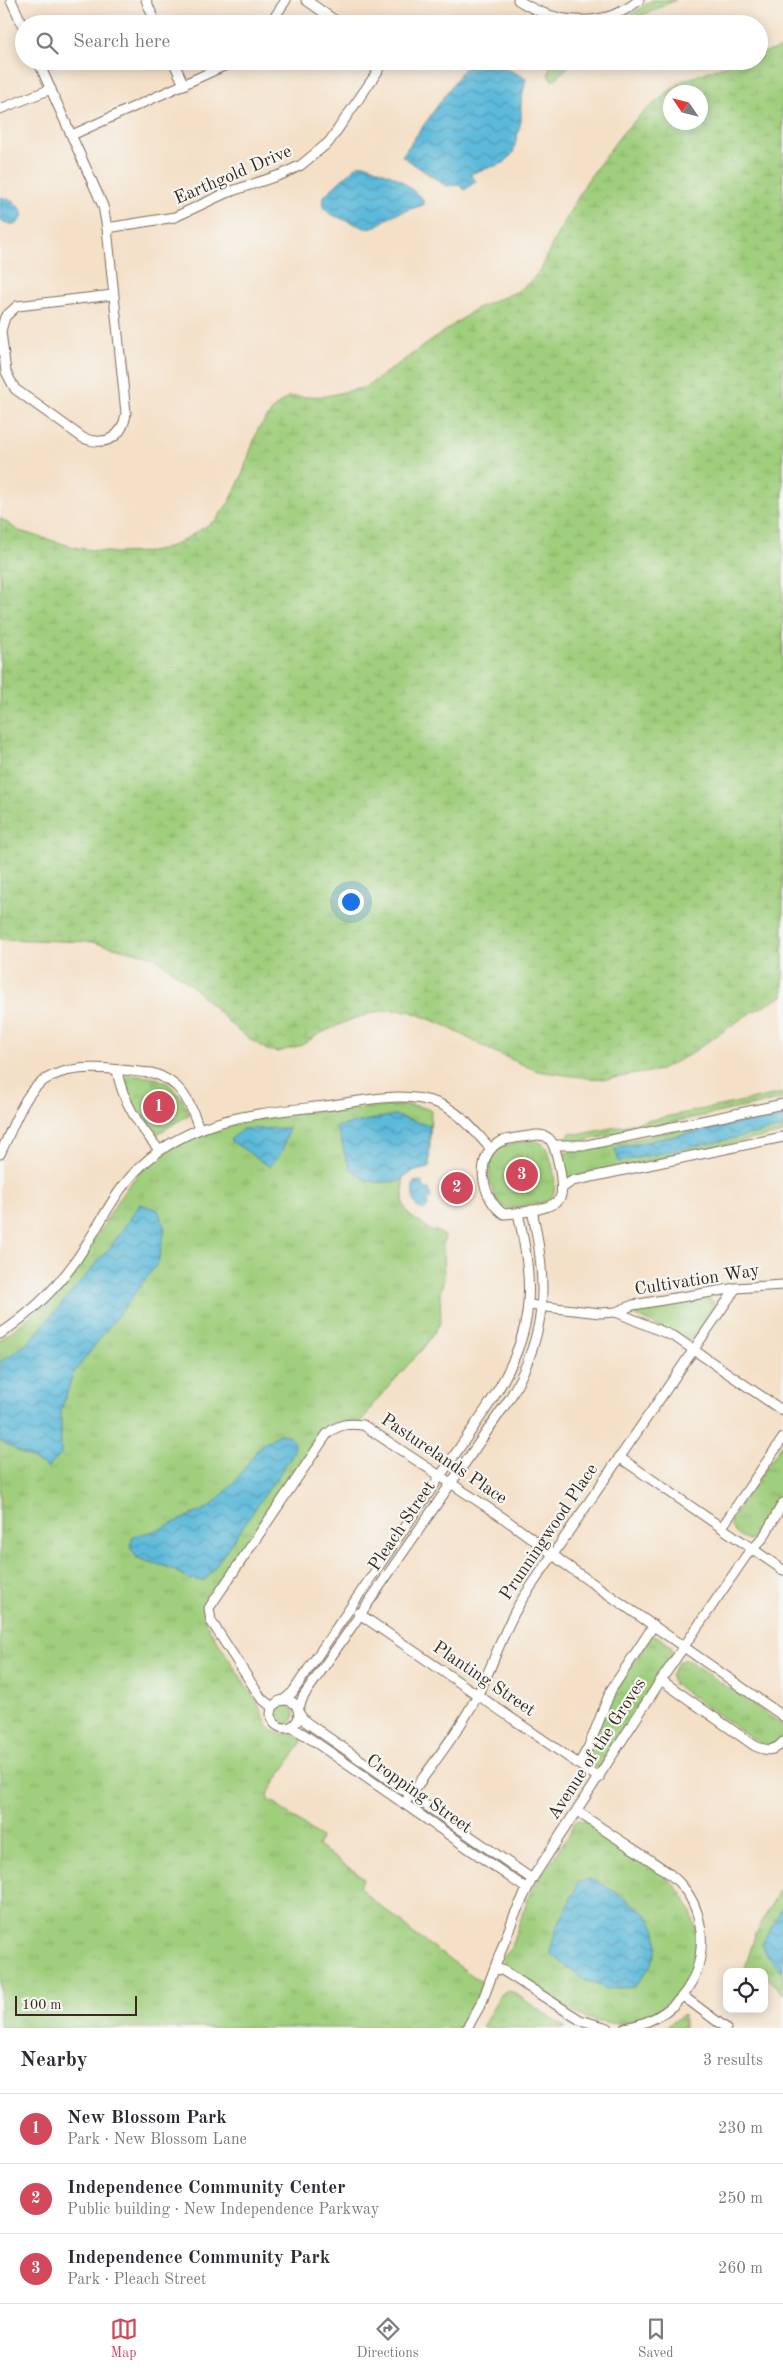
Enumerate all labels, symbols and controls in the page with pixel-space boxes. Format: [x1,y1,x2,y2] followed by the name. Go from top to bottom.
[15,15,768,70] search box
[33,29,61,57] icon: search
[73,33,170,52] text: Search here
[663,85,708,130] north arrow
[172,142,294,208] street label: Earthgold Drive
[338,889,364,915] your location
[143,1088,175,1126] pin: 1
[506,1156,538,1194] pin: 3
[441,1169,473,1207] pin: 2
[633,1261,761,1299] street label: Cultivation Way
[378,1410,510,1508] street label: Pasturelands Place
[497,1460,601,1604] street label: Prunningwood Place
[365,1478,439,1574] street label: Pleach Street
[430,1638,538,1720] street label: Planting Street
[545,1675,650,1823] street label: Avenue of the Groves
[363,1751,475,1837] street label: Cropping Street
[723,1968,768,2013] map controls
[723,1968,768,2013] button: locate
[15,1993,138,2016] scale bar
[22,1998,61,2012] text: 100 m
[20,2050,88,2071] text: Nearby
[703,2053,763,2069] text: 3 results
[67,2109,227,2128] text: New Blossom Park
[31,2121,41,2137] text: 1
[718,2121,763,2137] text: 230 m
[67,2132,247,2148] text: Park · New Blossom Lane
[67,2179,345,2198] text: Independence Community Center
[31,2191,41,2207] text: 2
[718,2191,763,2207] text: 250 m
[67,2202,379,2218] text: Public building · New Independence Parkway
[67,2249,330,2268] text: Independence Community Park
[31,2261,41,2277] text: 3
[718,2261,763,2277] text: 260 m
[67,2272,206,2288] text: Park · Pleach Street
[110,2315,138,2362] tab: Map
[357,2315,419,2362] tab: Directions
[638,2315,673,2362] tab: Saved

